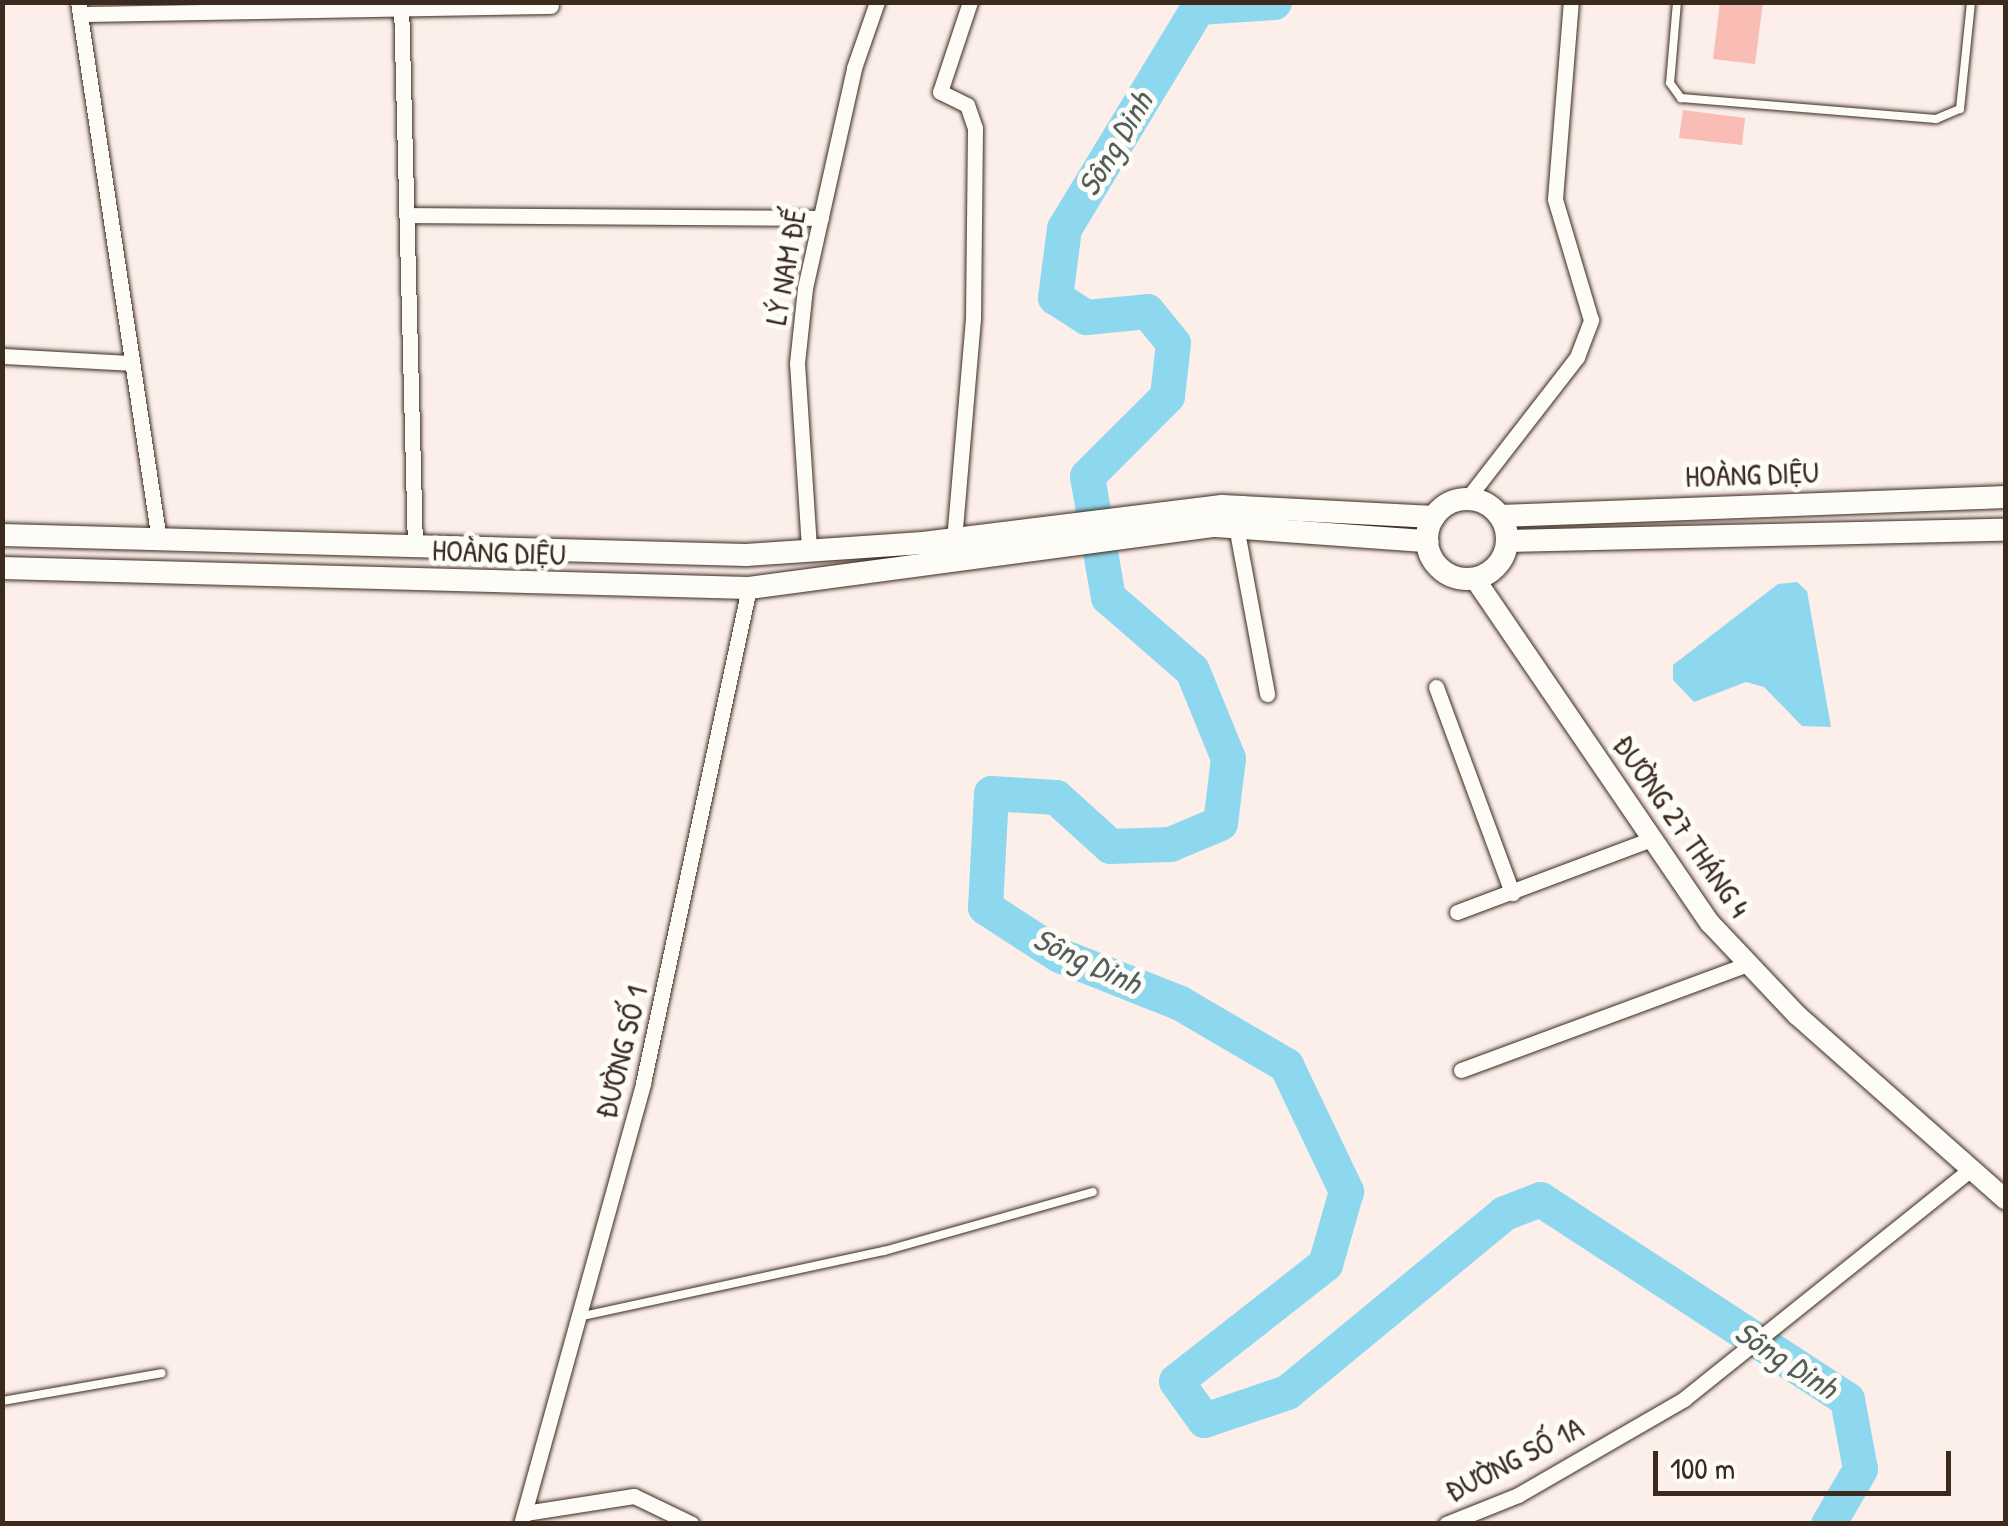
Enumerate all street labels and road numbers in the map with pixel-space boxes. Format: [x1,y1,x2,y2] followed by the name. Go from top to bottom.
[757,207,813,327] street label: LÝ NAM ĐẾ
[1685,454,1819,494] street label: HOÀNG DIỆU
[432,532,566,572] street label: HOÀNG DIỆU
[1606,728,1758,924] street label: ĐƯỜNG 27 THÁNG 4
[587,982,655,1122] street label: ĐƯỜNG SỐ 1
[1439,1409,1589,1509] street label: ĐƯỜNG SỐ 1A

